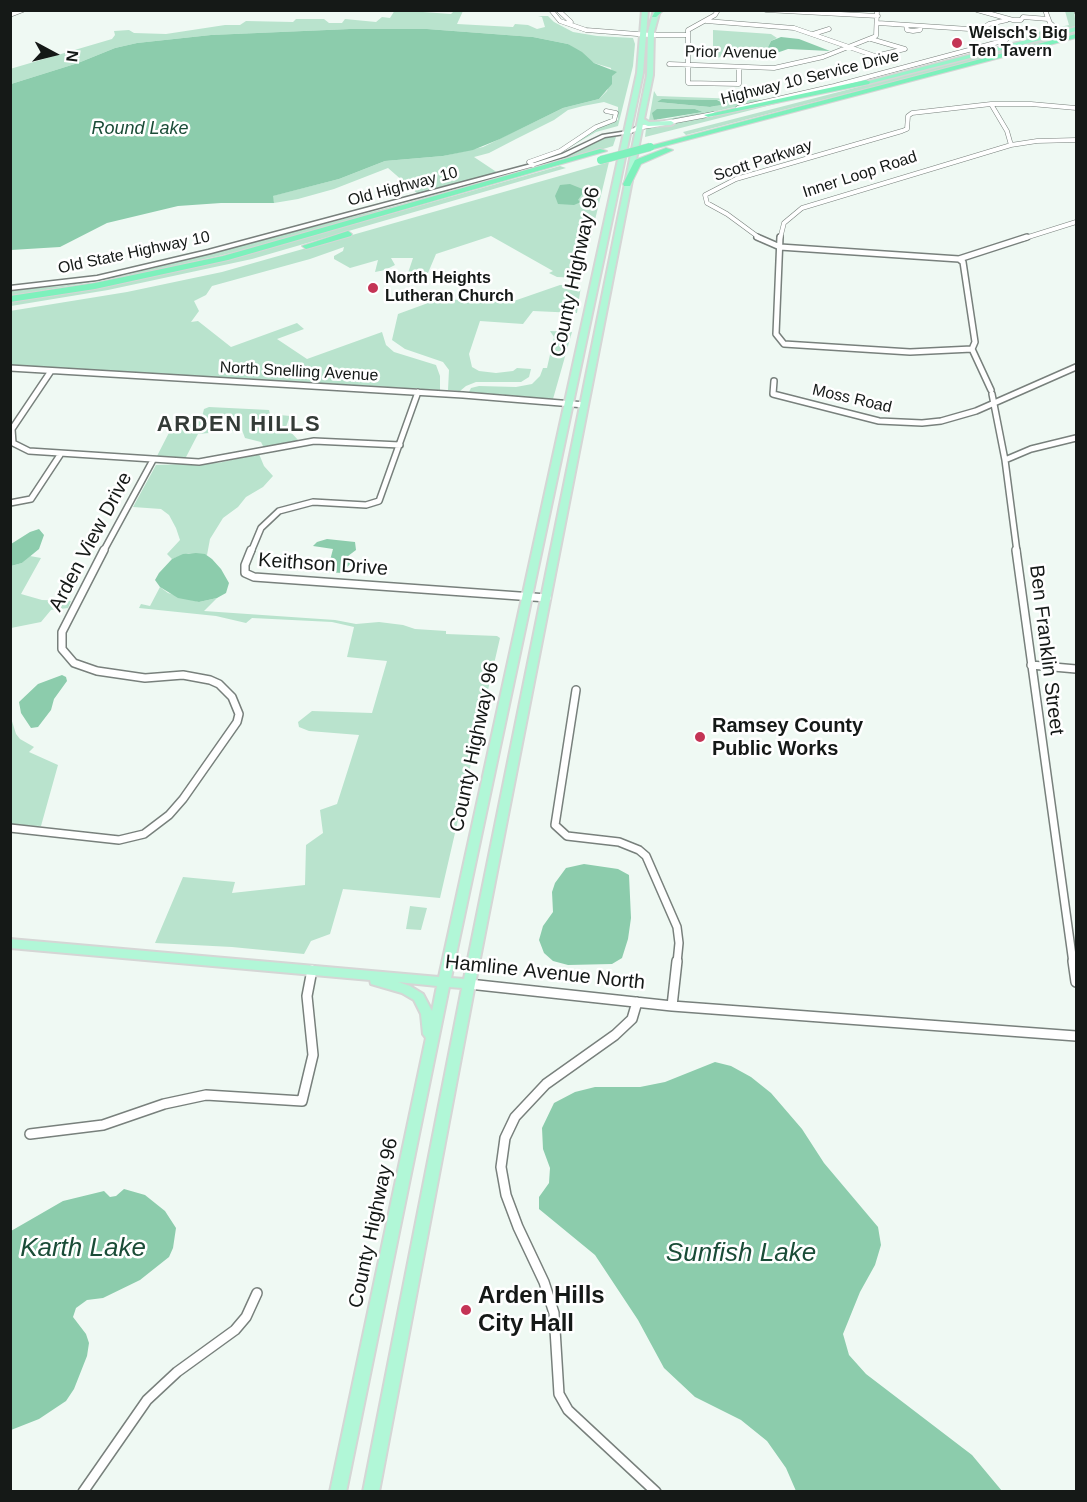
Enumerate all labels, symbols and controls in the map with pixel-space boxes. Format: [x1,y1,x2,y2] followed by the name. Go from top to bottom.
[24,24,84,84] north arrow
[969,24,1068,62] place label: Welsch's Big Ten Tavern
[950,36,964,50] marker: Welsch's Big Ten Tavern
[685,43,777,63] street label: Prior Avenue
[719,47,901,109] street label: Highway 10 Service Drive
[63,49,82,63] text: N
[91,118,189,140] water label: Round Lake
[711,136,815,186] street label: Scott Parkway
[800,147,920,203] street label: Inner Loop Road
[346,163,460,211] street label: Old Highway 10
[546,185,606,359] street label: County Highway 96
[56,228,212,278] street label: Old State Highway 10
[385,269,514,307] place label: North Heights Lutheran Church
[366,281,380,295] marker: North Heights Lutheran Church
[219,358,379,386] street label: North Snelling Avenue
[810,381,894,417] street label: Moss Road
[157,412,321,438] district label: ARDEN HILLS
[44,468,138,616] street label: Arden View Drive
[257,548,389,582] street label: Keithson Drive
[1024,564,1068,736] street label: Ben Franklin Street
[445,660,505,834] street label: County Highway 96
[712,714,863,761] place label: Ramsey County Public Works
[693,730,707,744] marker: Ramsey County Public Works
[444,951,646,995] street label: Hamline Avenue North
[344,1136,404,1310] street label: County Highway 96
[20,1233,146,1265] water label: Karth Lake
[666,1238,816,1270] water label: Sunfish Lake
[478,1282,605,1338] place label: Arden Hills City Hall
[459,1303,473,1317] marker: Arden Hills City Hall

